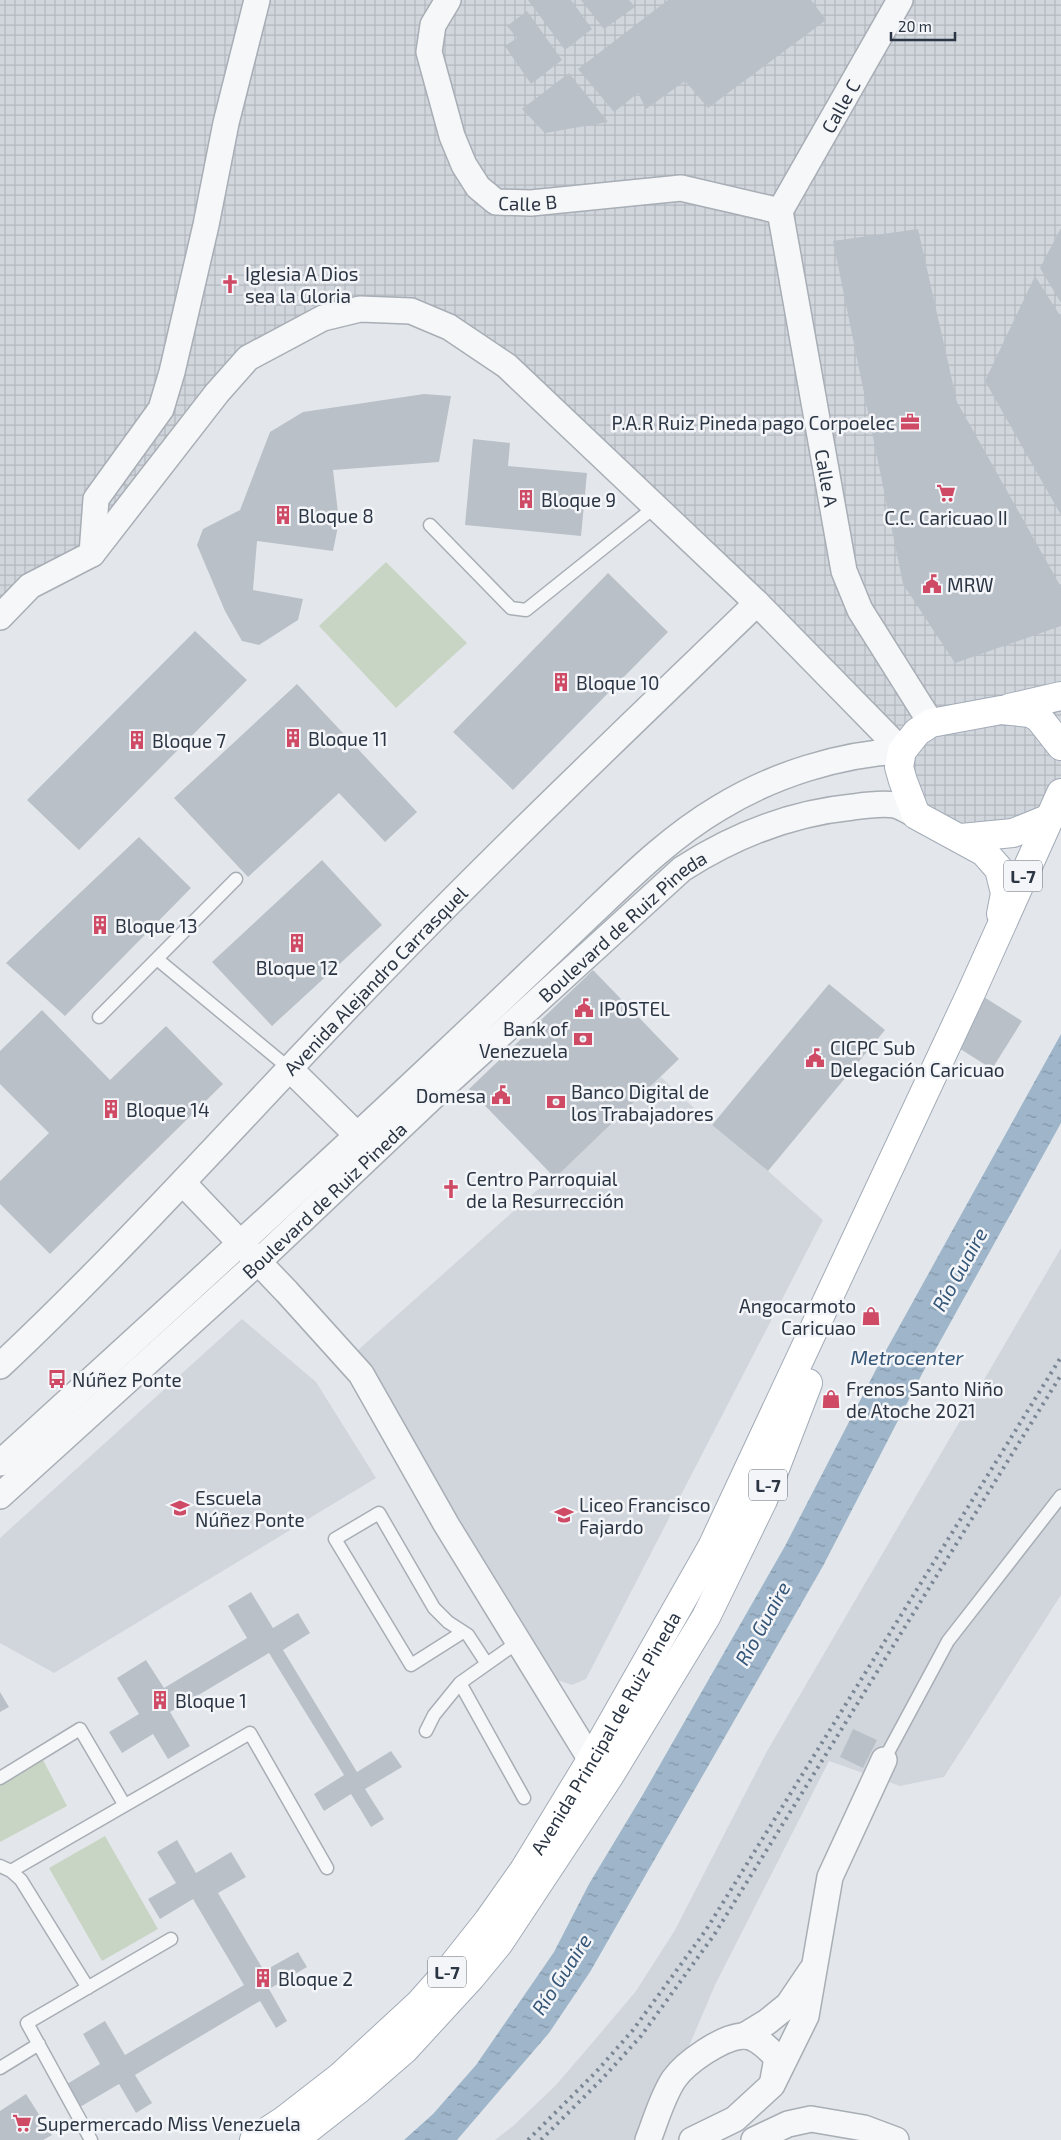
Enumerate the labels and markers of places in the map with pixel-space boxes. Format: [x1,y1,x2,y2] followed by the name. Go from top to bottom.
[245,262,358,307] place label: Iglesia A Dios sea la Gloria
[219,273,241,295] church icon: Iglesia A Dios sea la Gloria
[611,411,895,434] place label: P.A.R Ruiz Pineda pago Corpoelec
[899,411,921,433] office icon: P.A.R Ruiz Pineda pago Corpoelec
[935,482,957,504] supermarket icon: C.C. Caricuao II
[515,488,537,510] building icon: Bloque 9
[541,488,616,511] place label: Bloque 9
[272,504,294,526] building icon: Bloque 8
[298,504,374,527] place label: Bloque 8
[884,506,1008,529] place label: C.C. Caricuao II
[921,573,943,595] public building icon: MRW
[947,573,993,596] place label: MRW
[550,671,572,693] building icon: Bloque 10
[576,671,659,694] place label: Bloque 10
[282,727,304,749] building icon: Bloque 11
[308,727,387,750] place label: Bloque 11
[126,729,148,751] building icon: Bloque 7
[152,729,226,752] place label: Bloque 7
[89,914,111,936] building icon: Bloque 13
[115,914,197,937] place label: Bloque 13
[286,932,308,954] building icon: Bloque 12
[256,956,338,979] place label: Bloque 12
[573,997,595,1019] public building icon: IPOSTEL
[599,997,670,1020] place label: IPOSTEL
[479,1017,569,1062] place label: Bank of Venezuela
[572,1028,594,1050] bank icon: Bank of Venezuela
[830,1036,1005,1081] place label: CICPC Sub Delegación Caricuao
[804,1047,826,1069] public building icon: CICPC Sub Delegación Caricuao
[571,1080,714,1125] place label: Banco Digital de los Trabajadores
[416,1084,486,1107] place label: Domesa
[490,1084,512,1106] public building icon: Domesa
[545,1091,567,1113] bank icon: Banco Digital de los Trabajadores
[100,1098,122,1120] building icon: Bloque 14
[126,1098,210,1121] place label: Bloque 14
[466,1167,624,1212] place label: Centro Parroquial de la Resurrección
[440,1178,462,1200] church icon: Centro Parroquial de la Resurrección
[739,1294,856,1339] place label: Angocarmoto Caricuao
[860,1305,882,1327] shop icon: Angocarmoto Caricuao
[46,1368,68,1390] bus stop icon: Núñez Ponte
[72,1368,182,1391] place label: Núñez Ponte
[846,1377,1004,1422] place label: Frenos Santo Niño de Atoche 2021
[820,1388,842,1410] shop icon: Frenos Santo Niño de Atoche 2021
[195,1486,305,1531] place label: Escuela Núñez Ponte
[579,1493,710,1538] place label: Liceo Francisco Fajardo
[169,1497,191,1519] school or university icon: Escuela Núñez Ponte
[553,1504,575,1526] school or university icon: Liceo Francisco Fajardo
[149,1689,171,1711] building icon: Bloque 1
[175,1689,247,1712] place label: Bloque 1
[252,1967,274,1989] building icon: Bloque 2
[278,1967,353,1990] place label: Bloque 2
[11,2112,33,2134] supermarket icon: Supermercado Miss Venezuela
[37,2112,301,2135] place label: Supermercado Miss Venezuela

